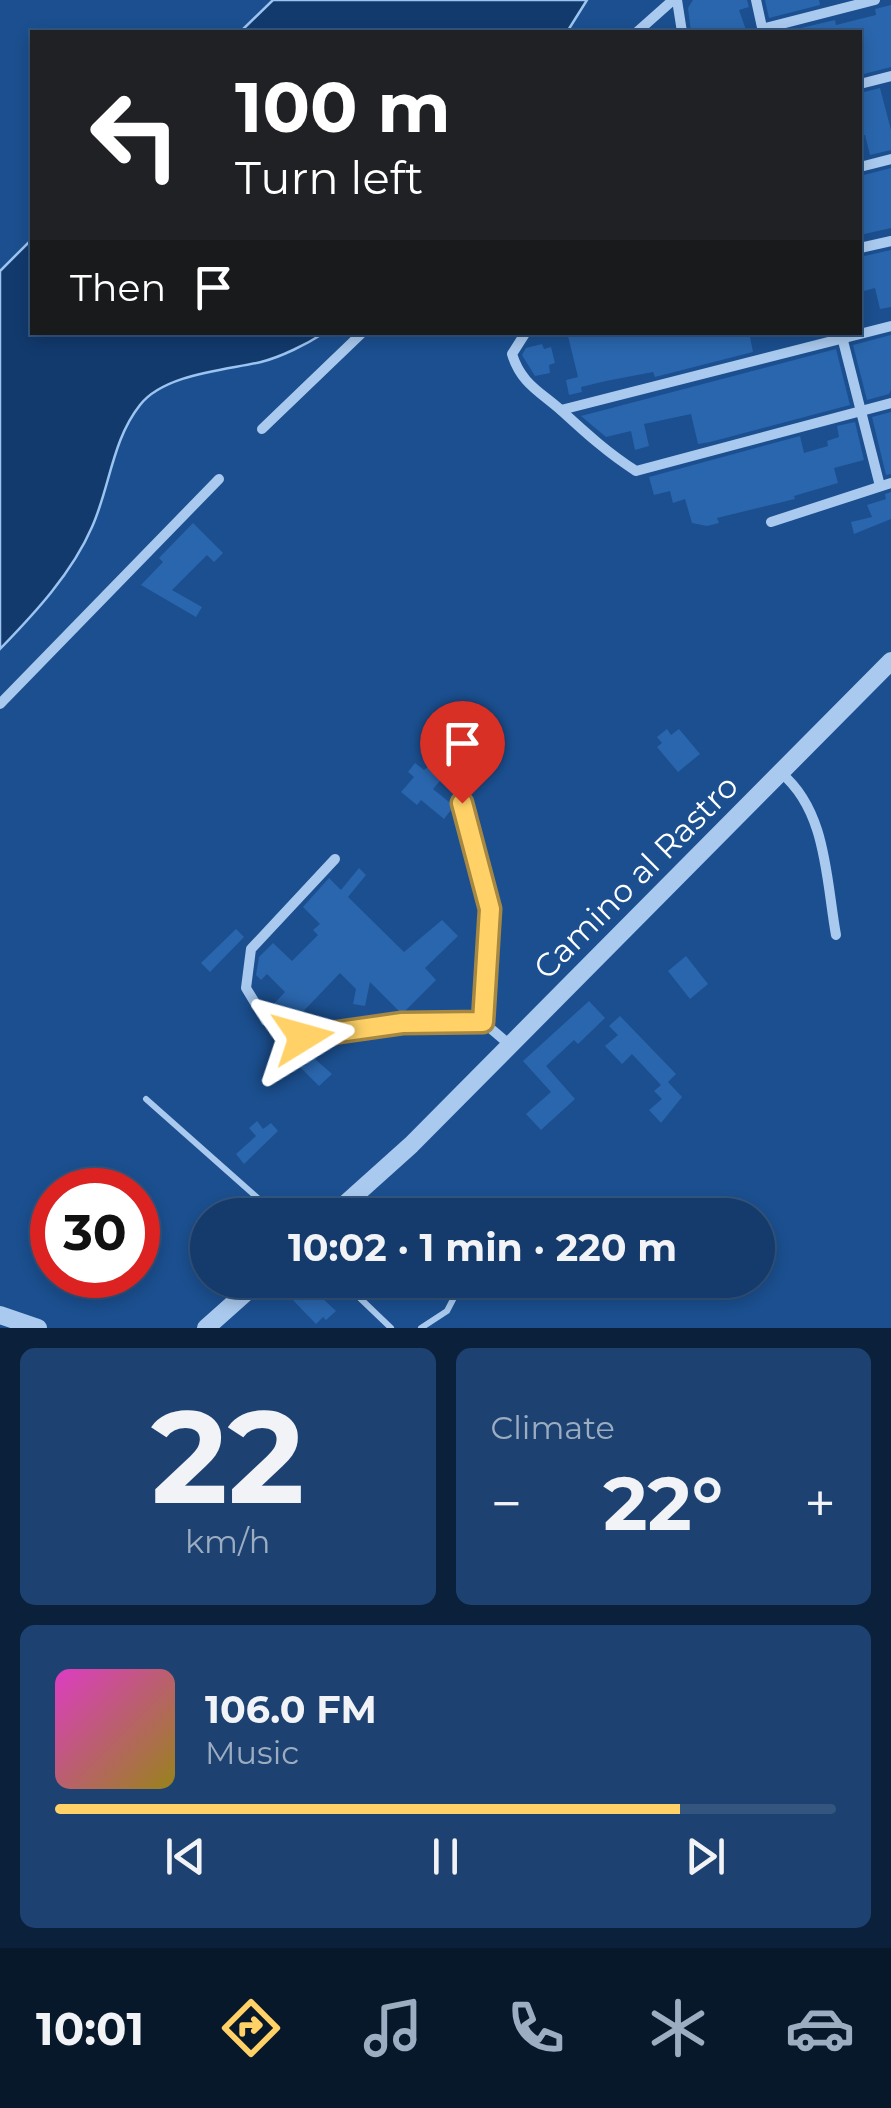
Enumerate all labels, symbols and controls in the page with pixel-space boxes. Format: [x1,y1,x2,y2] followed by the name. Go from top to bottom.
[235,64,451,150] text: 100 m
[70,70,200,200] icon: left
[235,150,423,205] text: Turn left
[186,260,241,315] icon: arrive
[70,264,166,311] text: Then
[420,701,505,804] pin
[435,716,490,771] icon: arrive
[525,766,746,987] street label: Camino al Rastro
[251,985,355,1089] position arrow
[30,1168,160,1298] speed limit sign: 30
[288,1224,677,1271] text: 10:02 · 1 min · 220 m
[151,1377,304,1536] text: 22
[491,1408,615,1447] text: Climate
[603,1457,723,1549] text: 22°
[491,1470,522,1537] text: −
[804,1470,836,1537] text: +
[185,1522,270,1561] text: km/h
[205,1686,377,1733] text: 106.0 FM
[205,1733,299,1772] text: Music
[158,1829,213,1884] icon: previous
[418,1829,473,1884] icon: pause
[678,1829,733,1884] icon: next
[216,1993,286,2063] icon: directions
[358,1993,428,2063] icon: music
[501,1993,571,2063] icon: phone
[643,1993,713,2063] icon: climate
[785,1993,855,2063] icon: car
[36,2001,144,2056] text: 10:01

